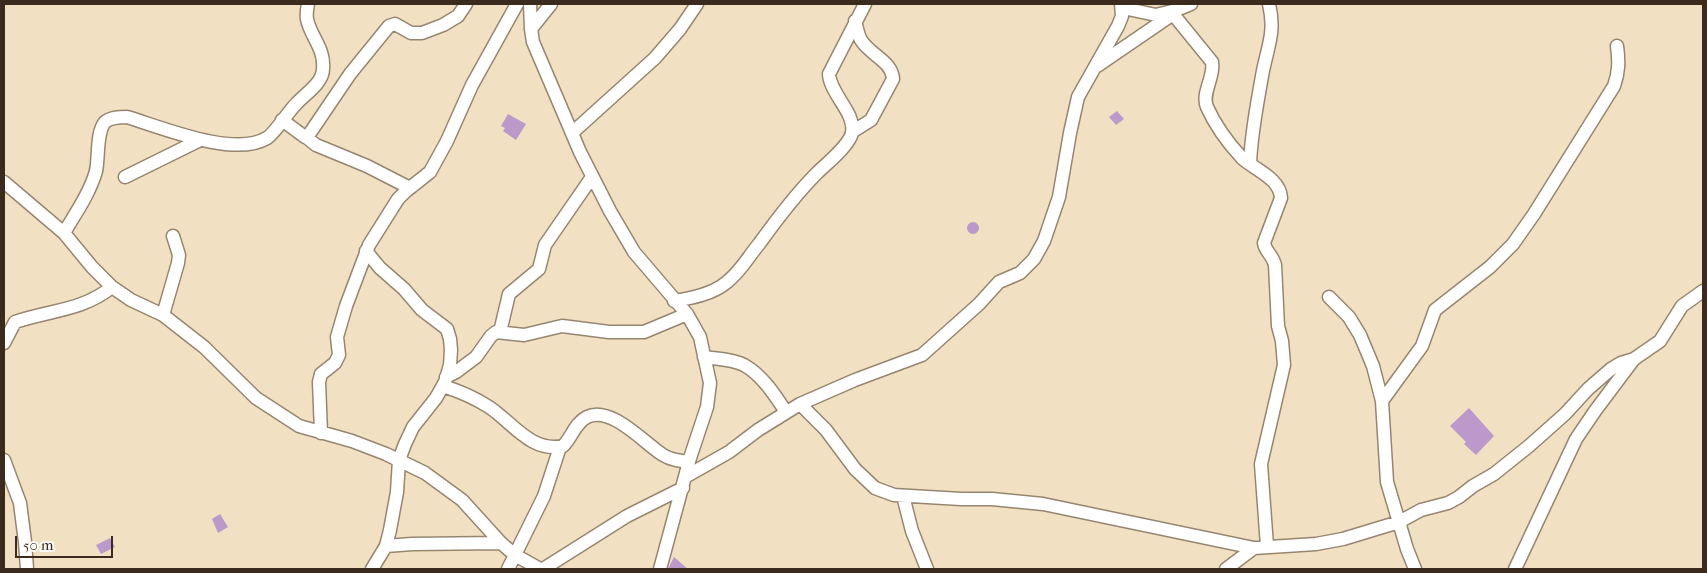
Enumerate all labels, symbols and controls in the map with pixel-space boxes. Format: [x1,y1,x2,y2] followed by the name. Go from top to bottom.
[18,526,115,558] scale bar
[23,536,53,554] text: 50 m

